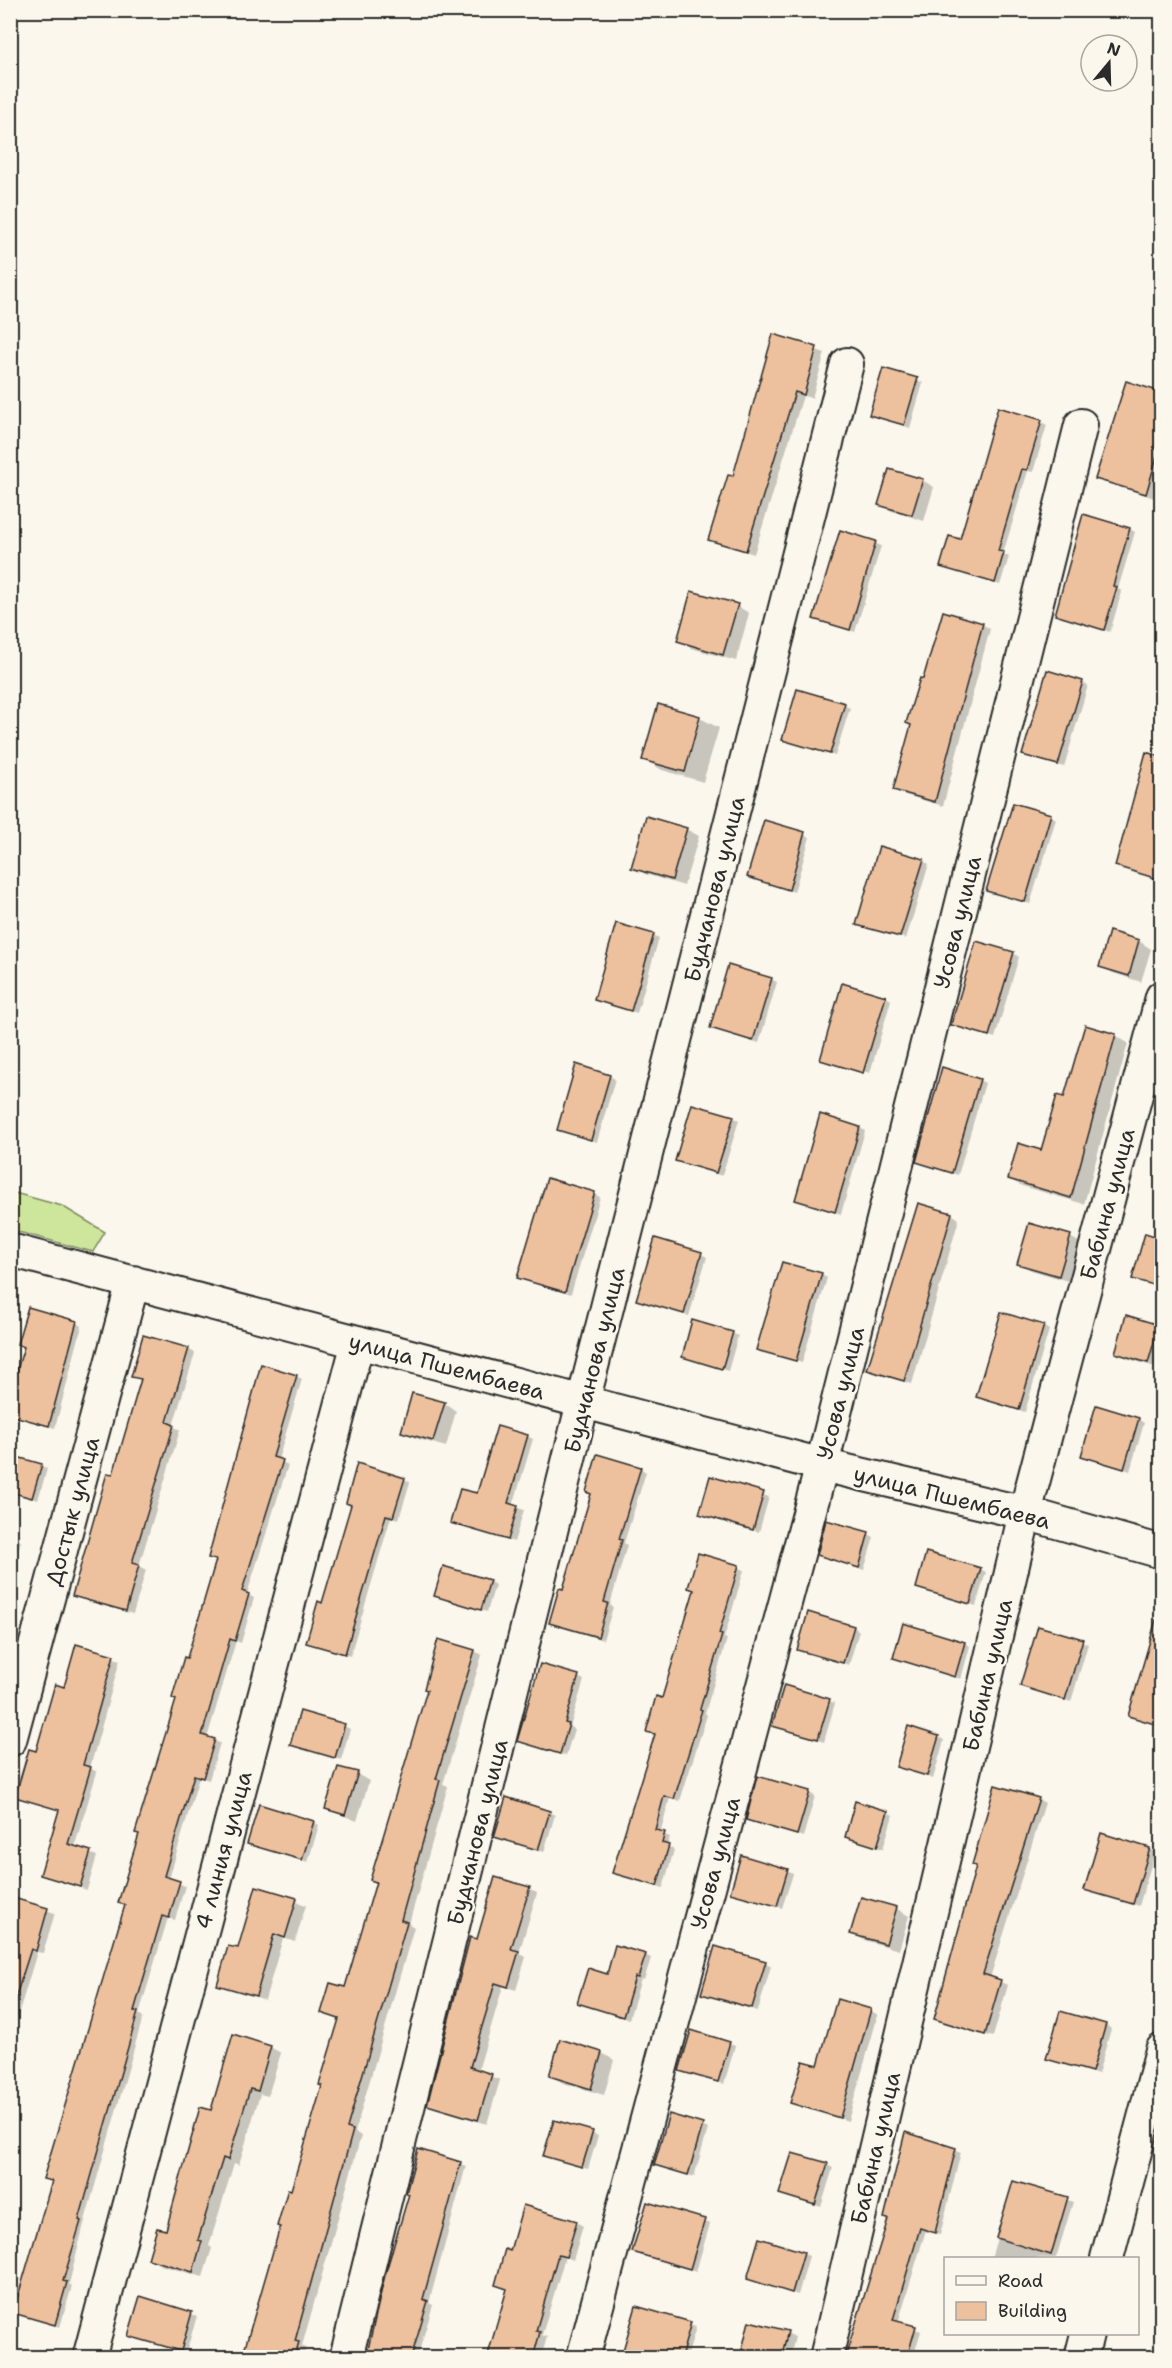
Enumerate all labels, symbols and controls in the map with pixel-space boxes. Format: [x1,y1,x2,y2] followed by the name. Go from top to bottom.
[1079,33,1139,93] north arrow
[1104,37,1123,61] text: N
[677,793,752,985] street label: Будчанова улица
[927,852,988,992] street label: Усова улица
[1073,1125,1142,1283] street label: Бабина улица
[557,1264,632,1456] street label: Будчанова улица
[810,1323,871,1463] street label: Усова улица
[346,1326,548,1407] street label: улица Пшембаева
[39,1433,106,1589] street label: Достык улица
[851,1459,1054,1536] street label: улица Пшембаева
[956,1596,1019,1754] street label: Бабина улица
[440,1736,515,1928] street label: Будчанова улица
[188,1768,259,1932] street label: 4 линия улица
[684,1793,747,1933] street label: Усова улица
[844,2069,907,2227] street label: Бабина улица
[944,2257,1139,2335] legend
[998,2269,1043,2293] text: Road
[998,2299,1067,2323] text: Building

